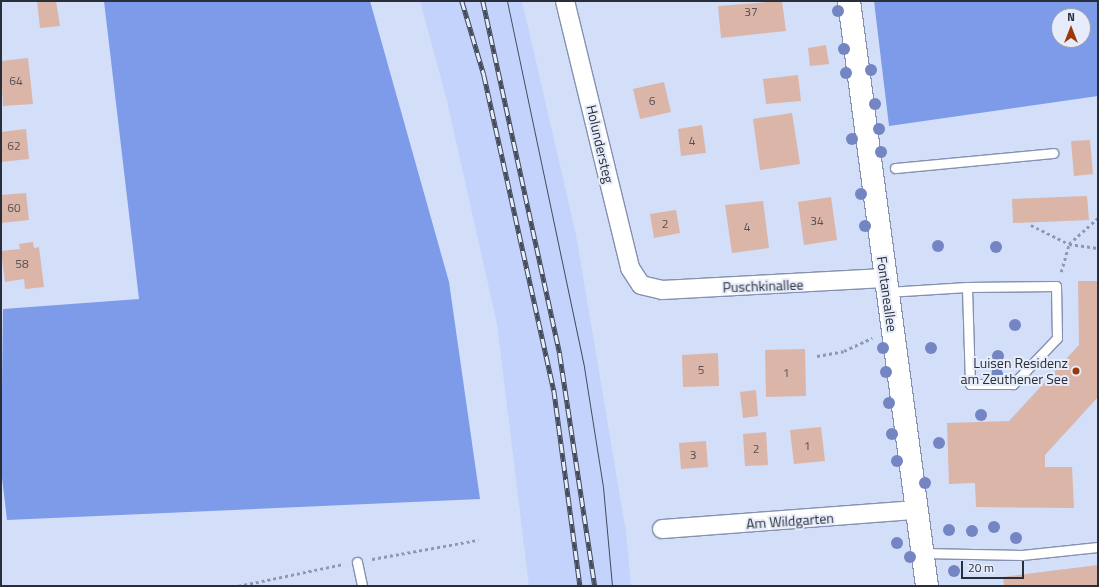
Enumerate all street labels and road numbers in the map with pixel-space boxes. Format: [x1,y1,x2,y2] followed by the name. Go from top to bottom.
[583,103,617,185] street label: Holundersteg
[873,255,901,333] street label: Fontaneallee
[722,276,804,296] street label: Puschkinallee
[746,510,834,532] street label: Am Wildgarten

